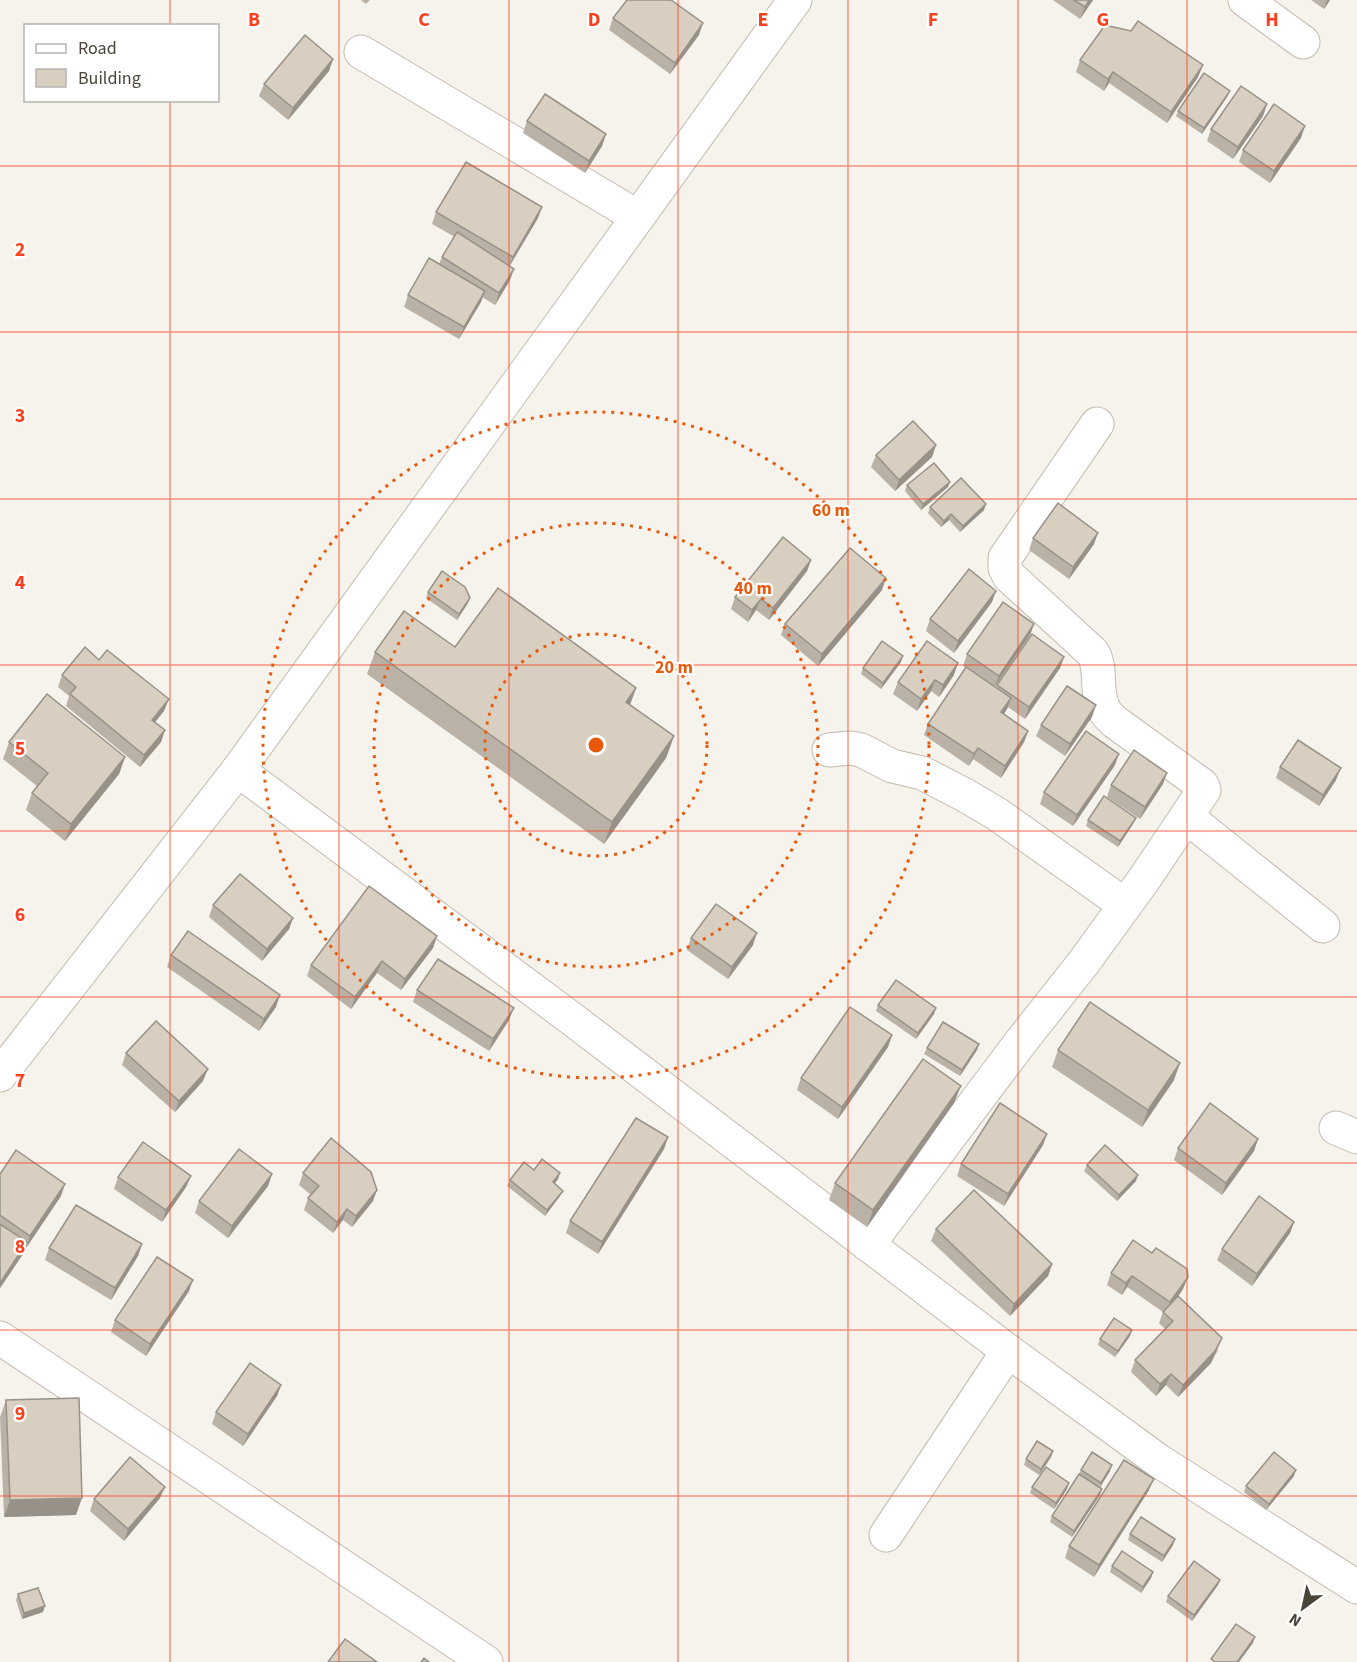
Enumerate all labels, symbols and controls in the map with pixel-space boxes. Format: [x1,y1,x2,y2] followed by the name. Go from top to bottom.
[248,6,260,34] text: B
[418,6,430,34] text: C
[588,6,600,34] text: D
[758,6,768,34] text: E
[928,6,938,34] text: F
[1097,6,1109,34] text: G
[1265,6,1279,34] text: H
[24,24,219,102] legend
[78,36,117,61] text: Road
[78,66,141,91] text: Building
[15,236,25,264] text: 2
[15,402,25,430] text: 3
[812,498,850,523] text: 60 m
[15,569,26,597] text: 4
[734,576,772,601] text: 40 m
[655,655,693,680] text: 20 m
[15,735,25,763] text: 5
[586,735,606,755] centre of rings
[15,901,25,929] text: 6
[15,1067,25,1095] text: 7
[15,1233,25,1261] text: 8
[15,1400,25,1428] text: 9
[1273,1578,1333,1638] north arrow
[1285,1608,1306,1632] text: N

